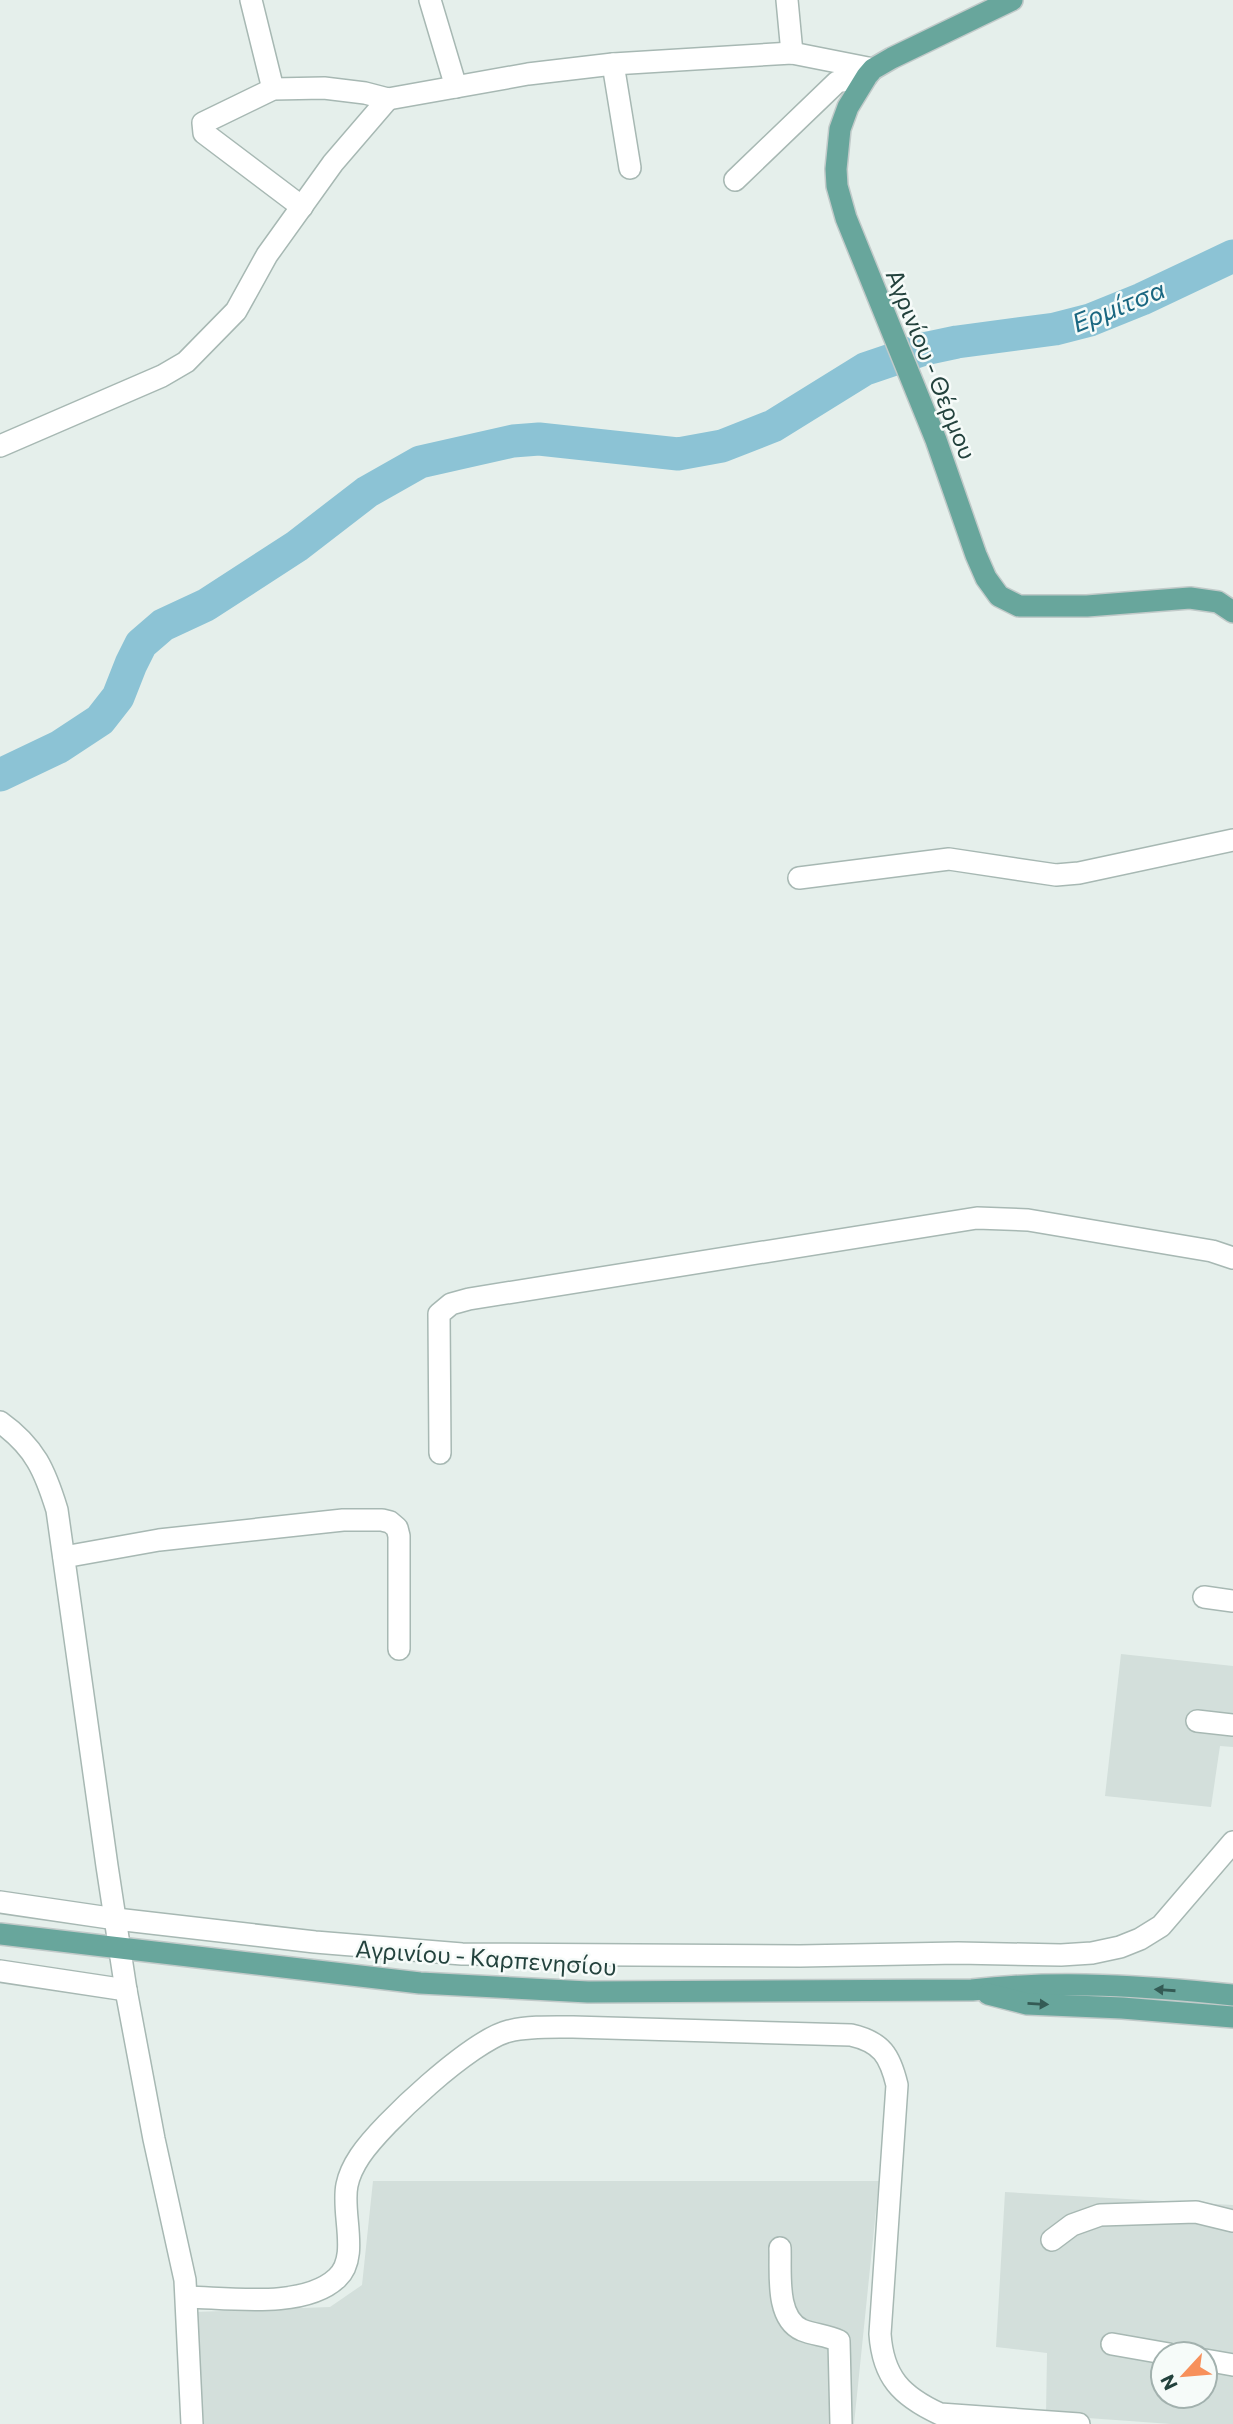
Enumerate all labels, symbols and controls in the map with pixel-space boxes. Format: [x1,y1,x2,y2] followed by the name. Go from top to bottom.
[881,265,983,463] street label: Αγρινίου - Θέρμου
[1067,272,1169,338] water label: Ερμίτσα
[354,1933,618,1981] street label: Αγρινίου - Καρπενησίου
[1154,1984,1176,1995] one-way arrow
[1028,1999,1050,2010] one-way arrow
[1149,2340,1219,2410] north arrow
[1155,2371,1182,2394] text: N

